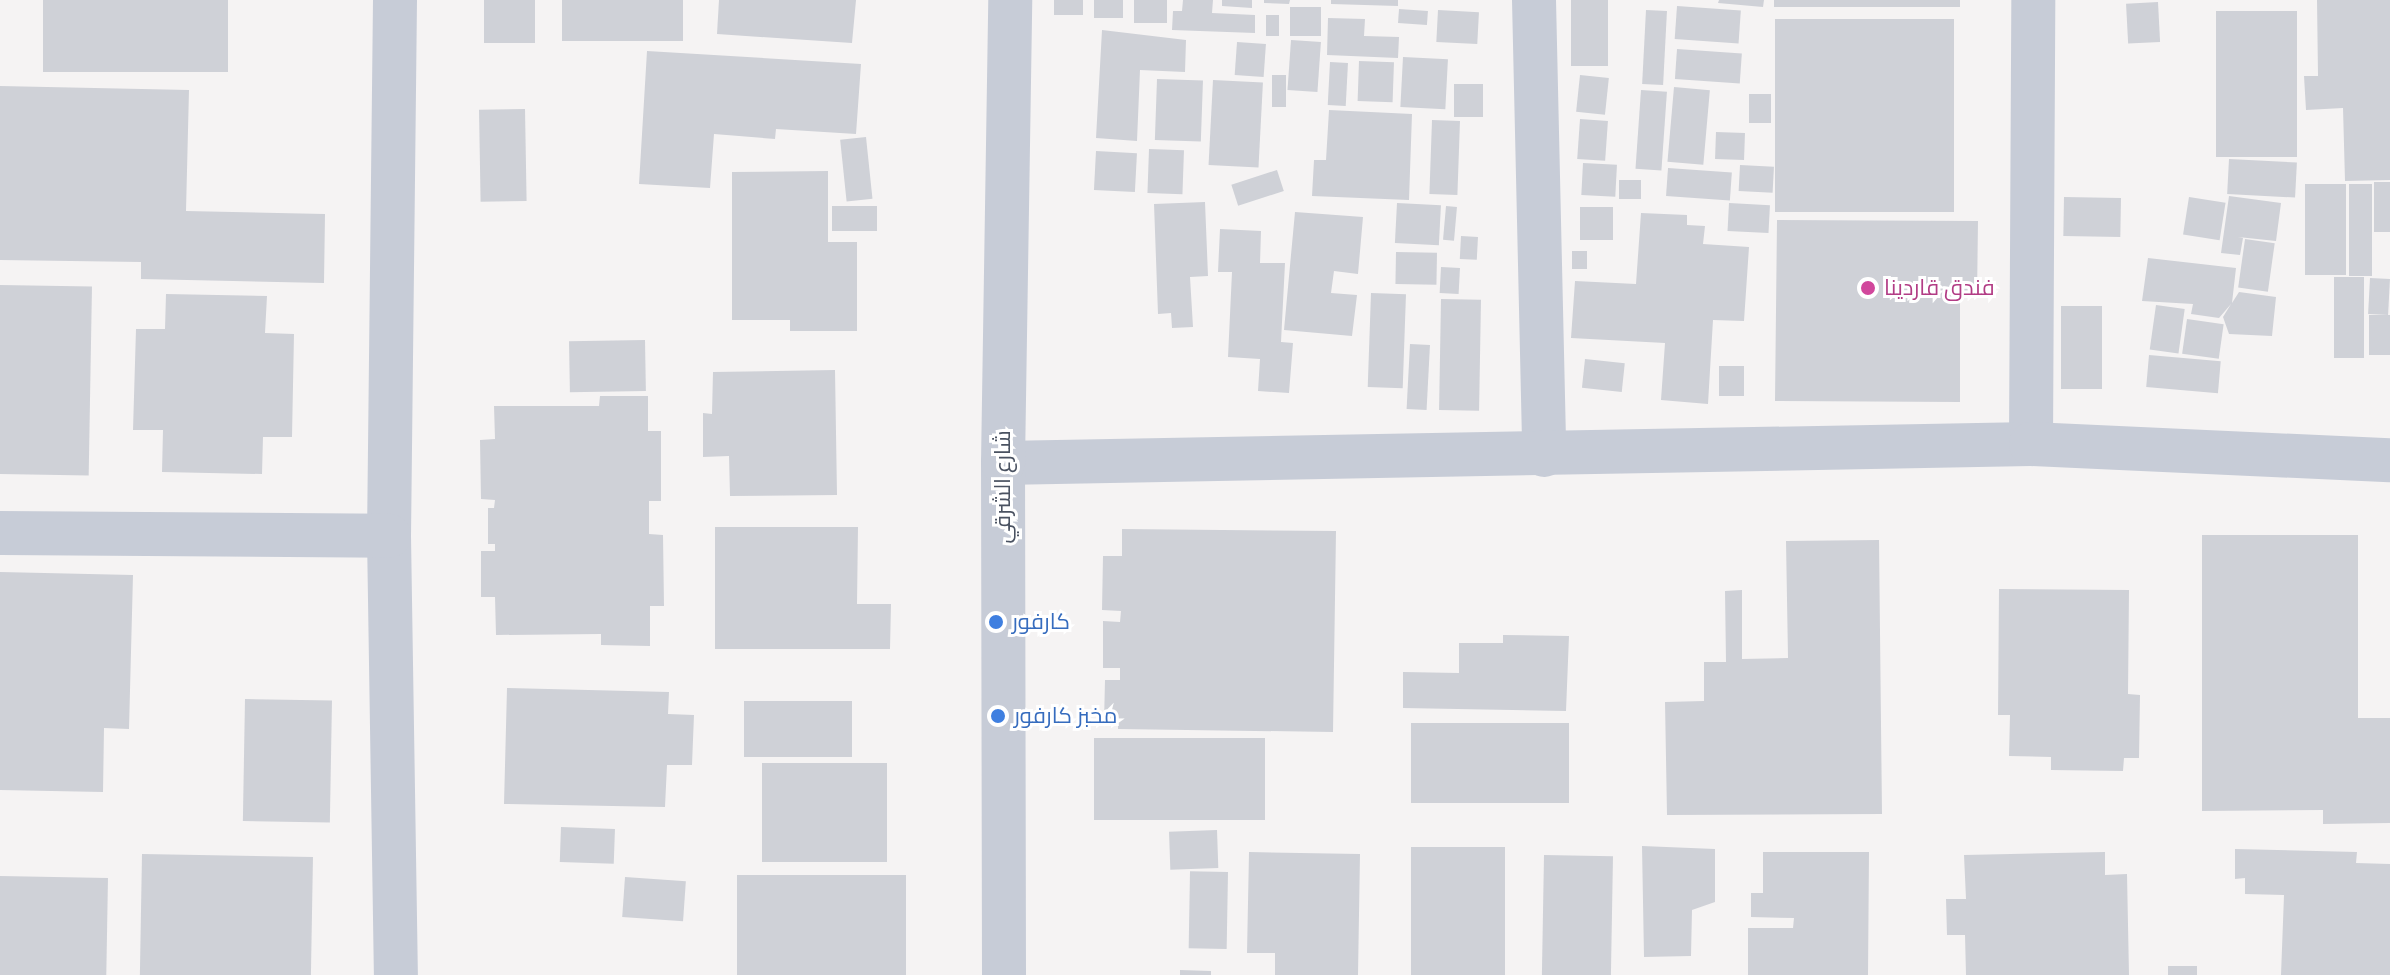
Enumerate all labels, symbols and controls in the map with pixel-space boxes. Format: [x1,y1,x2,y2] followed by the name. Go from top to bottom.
[1884,275,1995,301] place label: فندق قاردينا
[1859,279,1877,297] marker: فندق قاردينا
[990,430,1016,544] street label: شارع الشرقي
[1012,609,1070,635] place label: كارفور
[987,613,1005,631] marker: كارفور
[1014,703,1117,729] place label: مخبز كارفور
[989,707,1007,725] marker: مخبز كارفور

